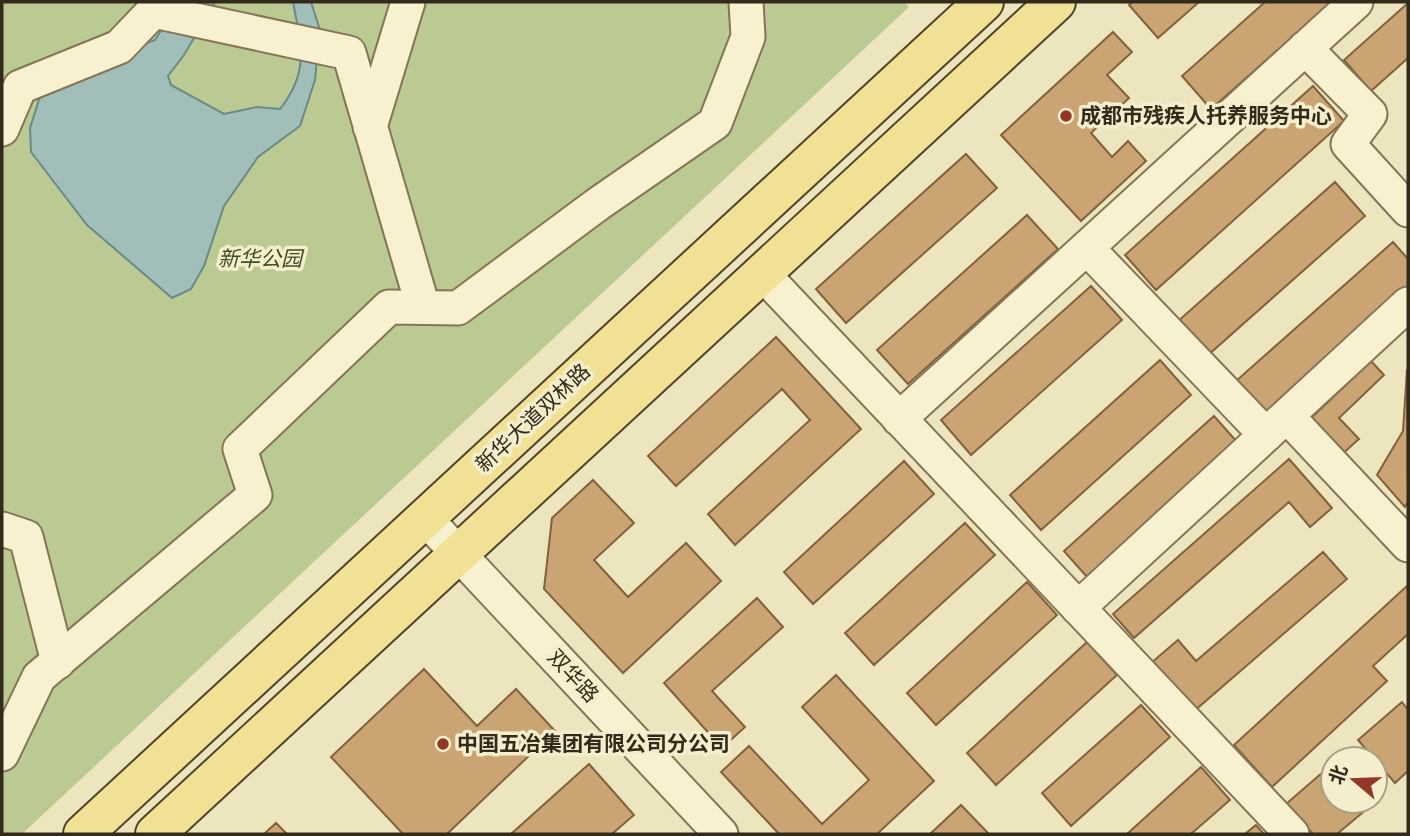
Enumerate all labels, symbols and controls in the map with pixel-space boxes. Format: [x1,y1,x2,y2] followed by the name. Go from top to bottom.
[1080,103,1332,129] place label: 成都市残疾人托养服务中心
[1058,108,1074,124] marker: 成都市残疾人托养服务中心
[218,246,305,272] park label: 新华公园
[470,358,596,478] street label: 新华大道双林路
[542,644,604,708] street label: 双华路
[457,731,730,757] place label: 中国五冶集团有限公司分公司
[435,736,451,752] marker: 中国五冶集团有限公司分公司
[1319,745,1389,815] north arrow
[1324,762,1352,787] text: 北

